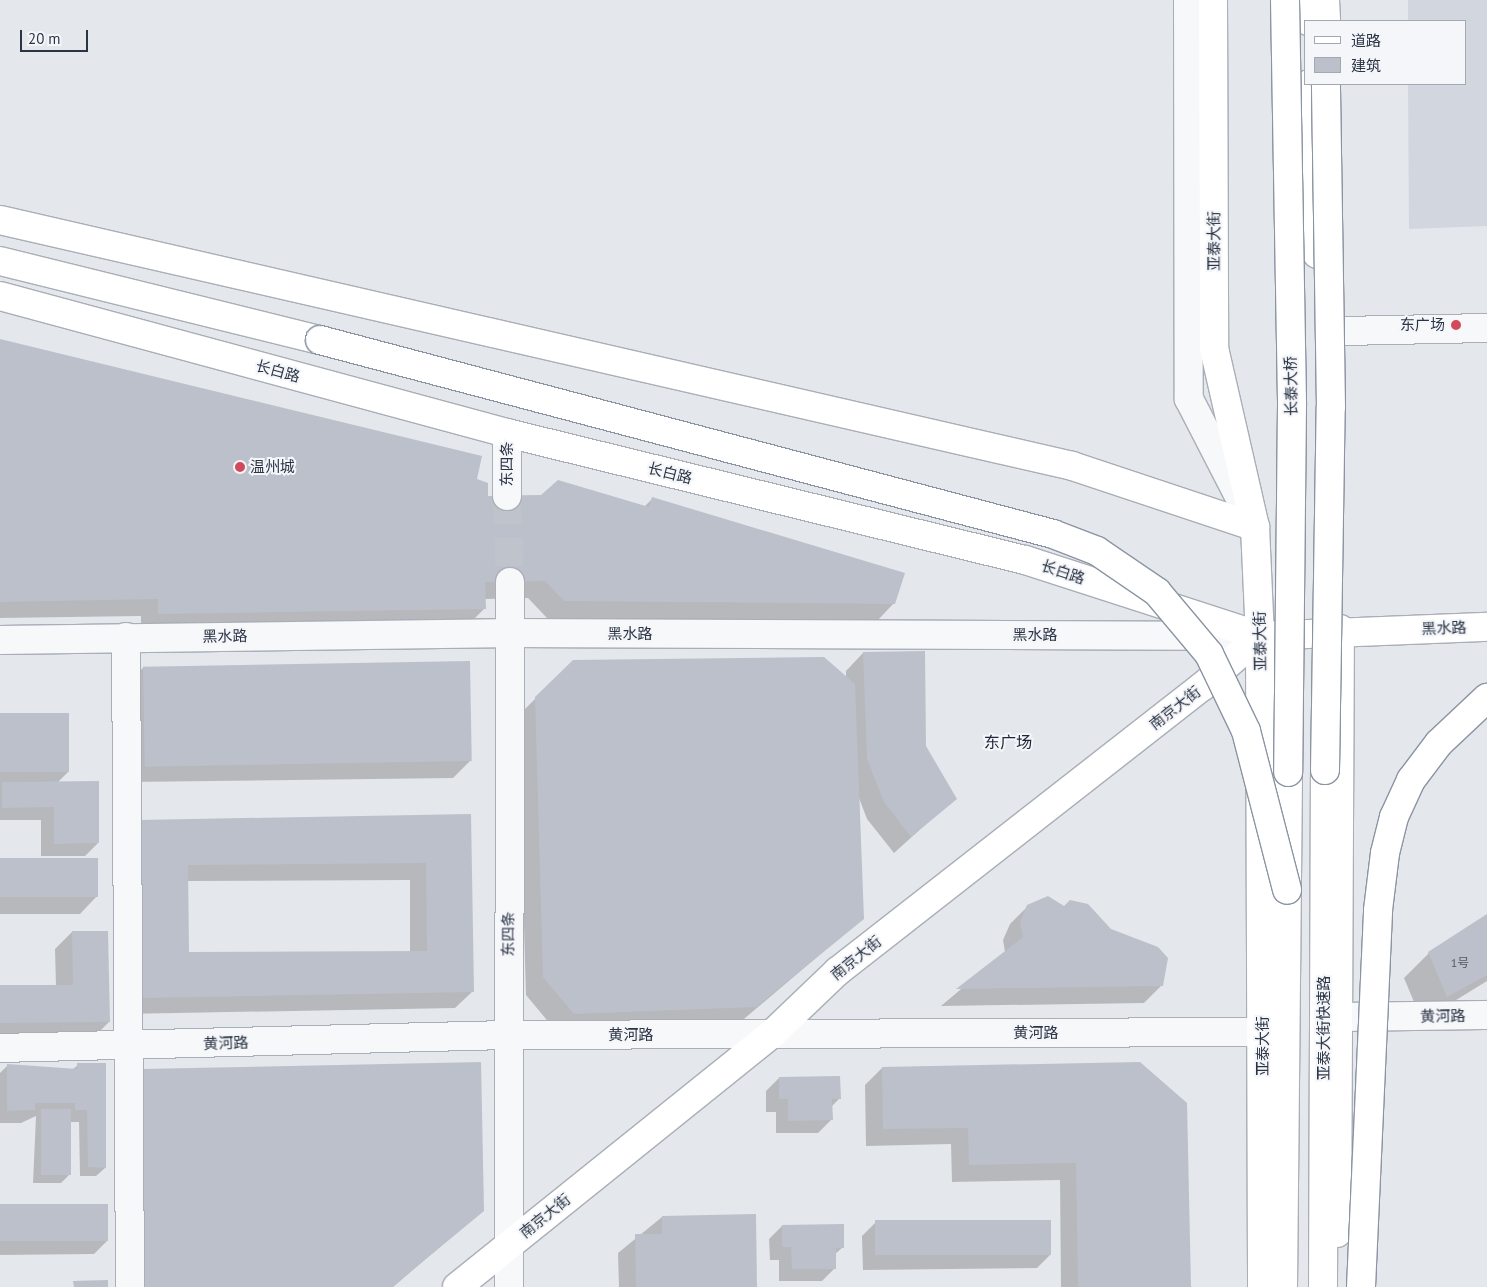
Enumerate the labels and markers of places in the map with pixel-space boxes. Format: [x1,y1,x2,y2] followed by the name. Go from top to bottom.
[1400,316,1445,334] place label: 东广场
[1449,318,1463,332] marker: 东广场
[250,458,295,476] place label: 温州城
[234,461,246,473] marker: 温州城

